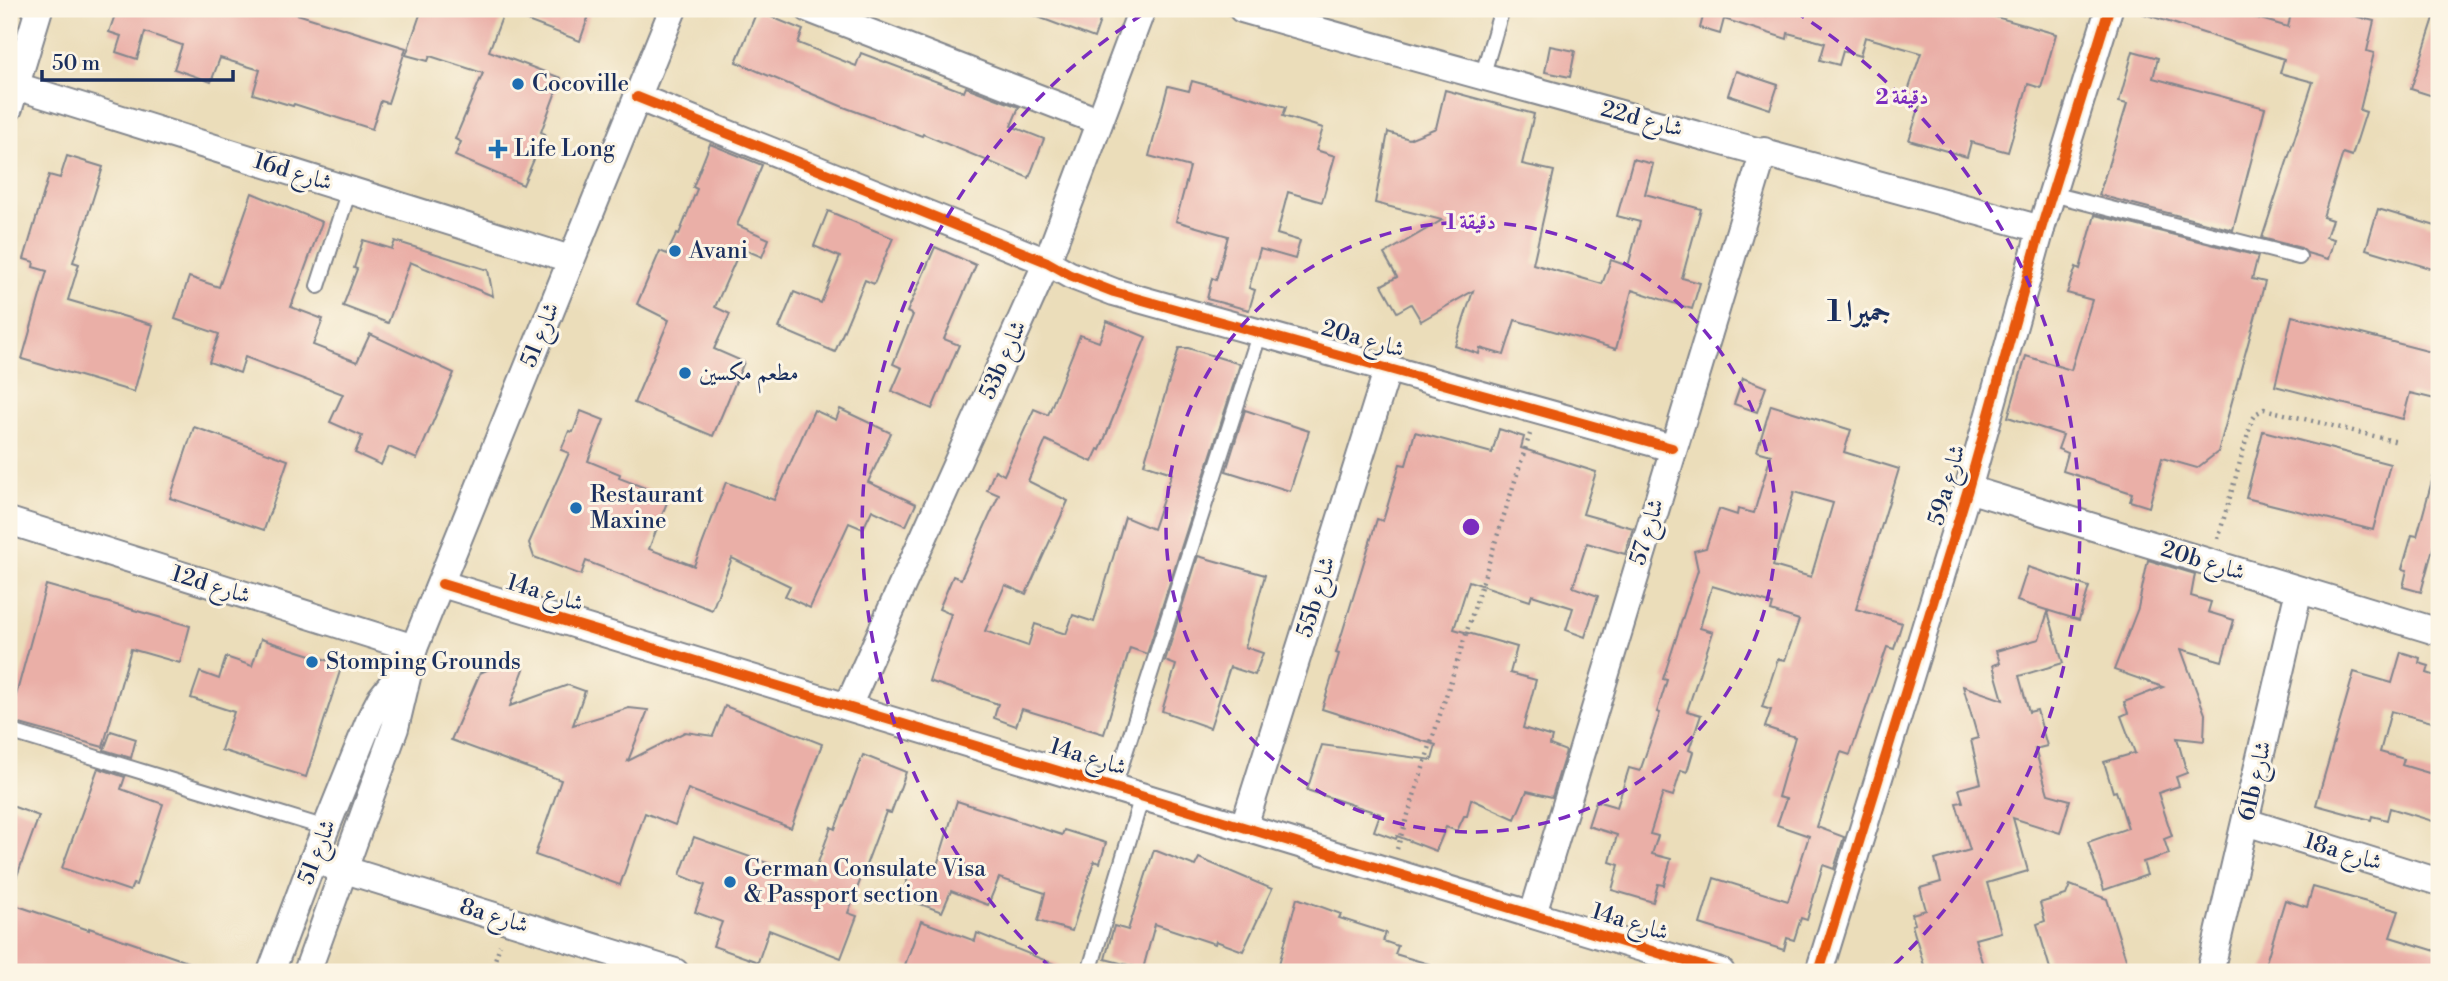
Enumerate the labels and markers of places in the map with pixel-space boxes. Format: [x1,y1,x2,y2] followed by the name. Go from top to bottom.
[532,70,629,98] place label: Cocoville
[510,76,526,92] marker: Cocoville
[514,135,615,163] place label: Life Long
[488,139,508,159] marker: Life Long
[688,237,748,265] place label: Avani
[667,243,683,259] marker: Avani
[699,359,799,394] place label: مطعم مكسين
[677,365,693,381] marker: مطعم مكسين
[590,481,704,535] place label: Restaurant Maxine
[568,500,584,516] marker: Restaurant Maxine
[1459,515,1483,539] centre of rings
[326,648,521,676] place label: Stomping Grounds
[304,654,320,670] marker: Stomping Grounds
[744,855,986,909] place label: German Consulate Visa & Passport section
[722,874,738,890] marker: German Consulate Visa & Passport section

